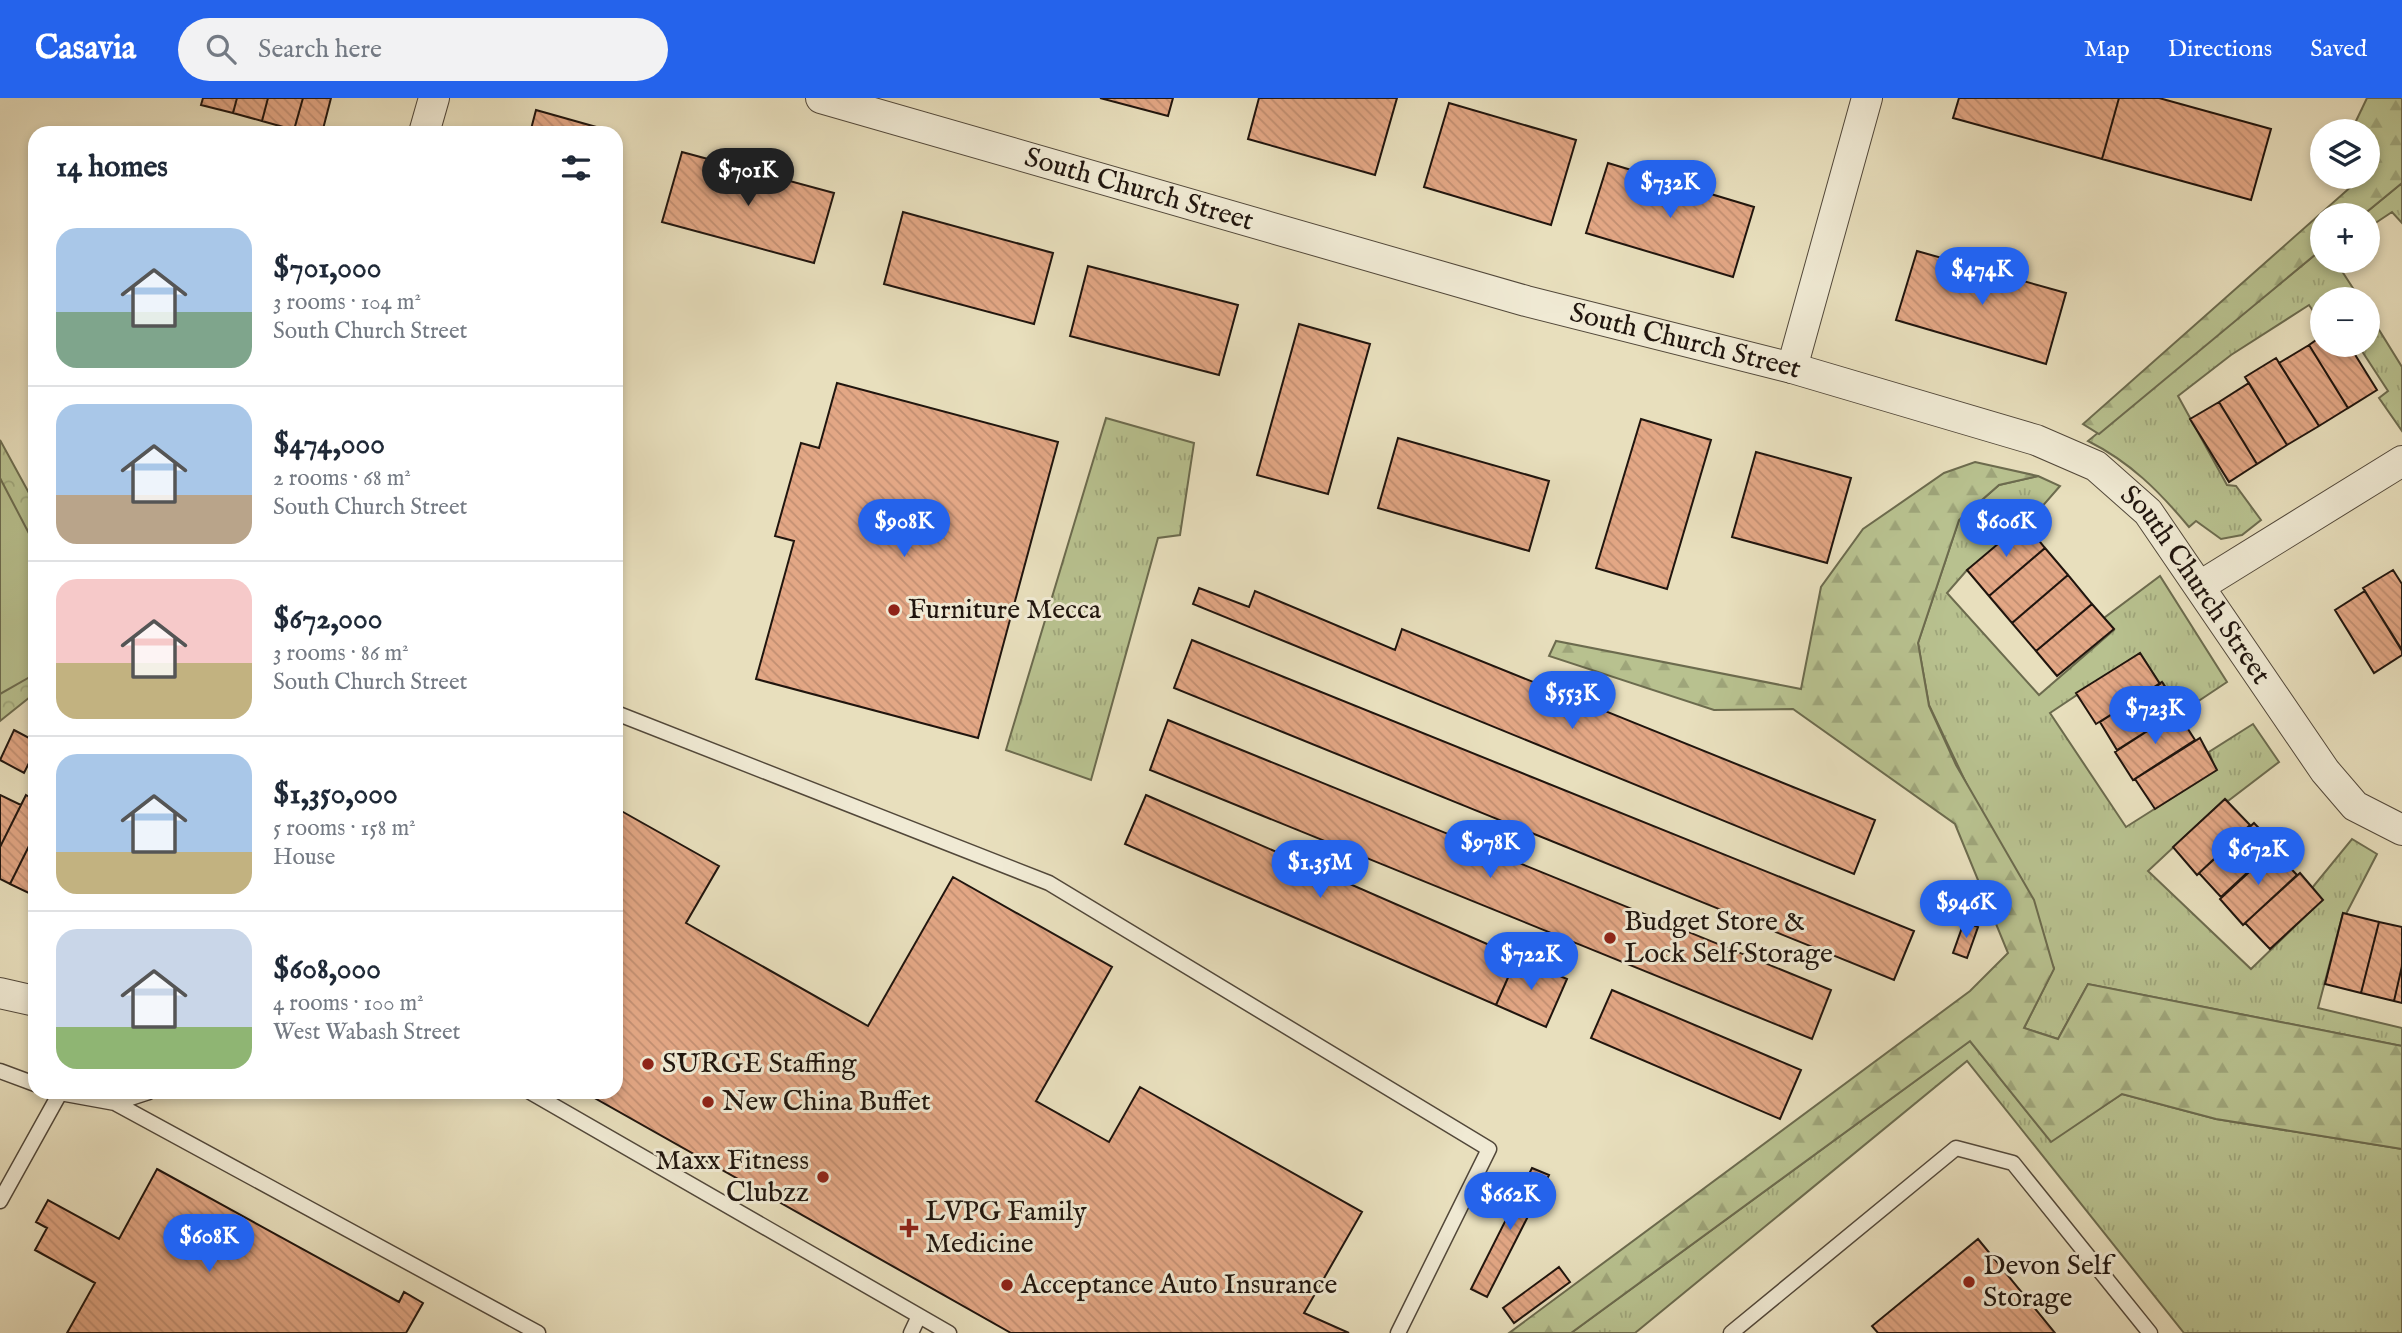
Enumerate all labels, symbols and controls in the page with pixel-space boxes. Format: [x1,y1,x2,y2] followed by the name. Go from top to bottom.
[178,18,668,81] search box
[35,28,136,70] text: Casavia
[202,30,240,68] icon: search
[258,33,382,66] text: Search here
[2084,34,2130,65] text: Map
[2168,34,2272,65] text: Directions
[2310,34,2367,65] text: Saved
[2310,119,2380,357] map controls
[2310,119,2380,189] button: layers
[1020,140,1258,239] street label: South Church Street
[699,148,797,208] pin: $701K
[56,149,168,187] text: 14 homes
[557,149,595,187] icon: filters
[718,156,778,185] text: $701K
[1621,160,1719,220] pin: $732K
[1640,168,1700,197] text: $732K
[2310,203,2380,273] button: +
[1933,248,2031,307] pin: $474K
[273,250,382,288] text: $701,000
[1951,255,2013,284] text: $474K
[112,256,196,340] icon: home
[2310,287,2380,357] button: −
[273,288,421,317] text: 3 rooms · 104 m²
[1566,295,1805,387] street label: South Church Street
[273,317,467,346] text: South Church Street
[273,426,385,464] text: $474,000
[112,432,196,516] icon: home
[273,464,411,493] text: 2 rooms · 68 m²
[2113,478,2278,692] street label: South Church Street
[273,493,467,522] text: South Church Street
[855,500,953,559] pin: $908K
[1957,500,2055,559] pin: $606K
[874,507,934,536] text: $908K
[1976,507,2036,536] text: $606K
[908,593,1102,628] place label: Furniture Mecca
[273,601,383,639] text: $672,000
[886,602,902,618] marker: Furniture Mecca
[112,607,196,691] icon: home
[273,639,409,668] text: 3 rooms · 86 m²
[273,668,467,697] text: South Church Street
[1523,672,1621,731] pin: $553K
[1545,679,1599,708] text: $553K
[2106,686,2204,746] pin: $723K
[2125,694,2185,723] text: $723K
[273,776,398,814] text: $1,350,000
[112,782,196,866] icon: home
[273,814,416,843] text: 5 rooms · 158 m²
[1441,820,1539,880] pin: $978K
[1460,828,1520,857] text: $978K
[2209,828,2307,887] pin: $672K
[2228,835,2288,864] text: $672K
[1263,840,1377,900] pin: $1.35M
[273,843,335,872] text: House
[1288,848,1352,877] text: $1.35M
[1917,880,2015,940] pin: $946K
[1936,888,1996,917] text: $946K
[1624,905,1833,972] place label: Budget Store & Lock Self Storage
[1602,930,1618,946] marker: Budget Store & Lock Self Storage
[1482,932,1580,992] pin: $722K
[1500,940,1562,969] text: $722K
[273,951,381,989] text: $608,000
[112,957,196,1041] icon: home
[273,989,424,1018] text: 4 rooms · 100 m²
[273,1018,461,1047] text: West Wabash Street
[662,1047,857,1082] place label: SURGE Staffing
[640,1056,656,1072] marker: SURGE Staffing
[722,1085,931,1120] place label: New China Buffet
[700,1094,716,1110] marker: New China Buffet
[655,1144,809,1211] place label: Maxx Fitness Clubzz
[815,1169,831,1185] marker: Maxx Fitness Clubzz
[1461,1172,1559,1232] pin: $662K
[1480,1180,1540,1209] text: $662K
[925,1195,1087,1262] place label: LVPG Family Medicine
[160,1214,258,1274] pin: $608K
[899,1218,919,1238] marker: LVPG Family Medicine
[179,1222,239,1251] text: $608K
[1983,1249,2116,1316] place label: Devon Self Storage
[1020,1268,1337,1303] place label: Acceptance Auto Insurance
[1961,1274,1977,1290] marker: Devon Self Storage
[999,1277,1015,1293] marker: Acceptance Auto Insurance

